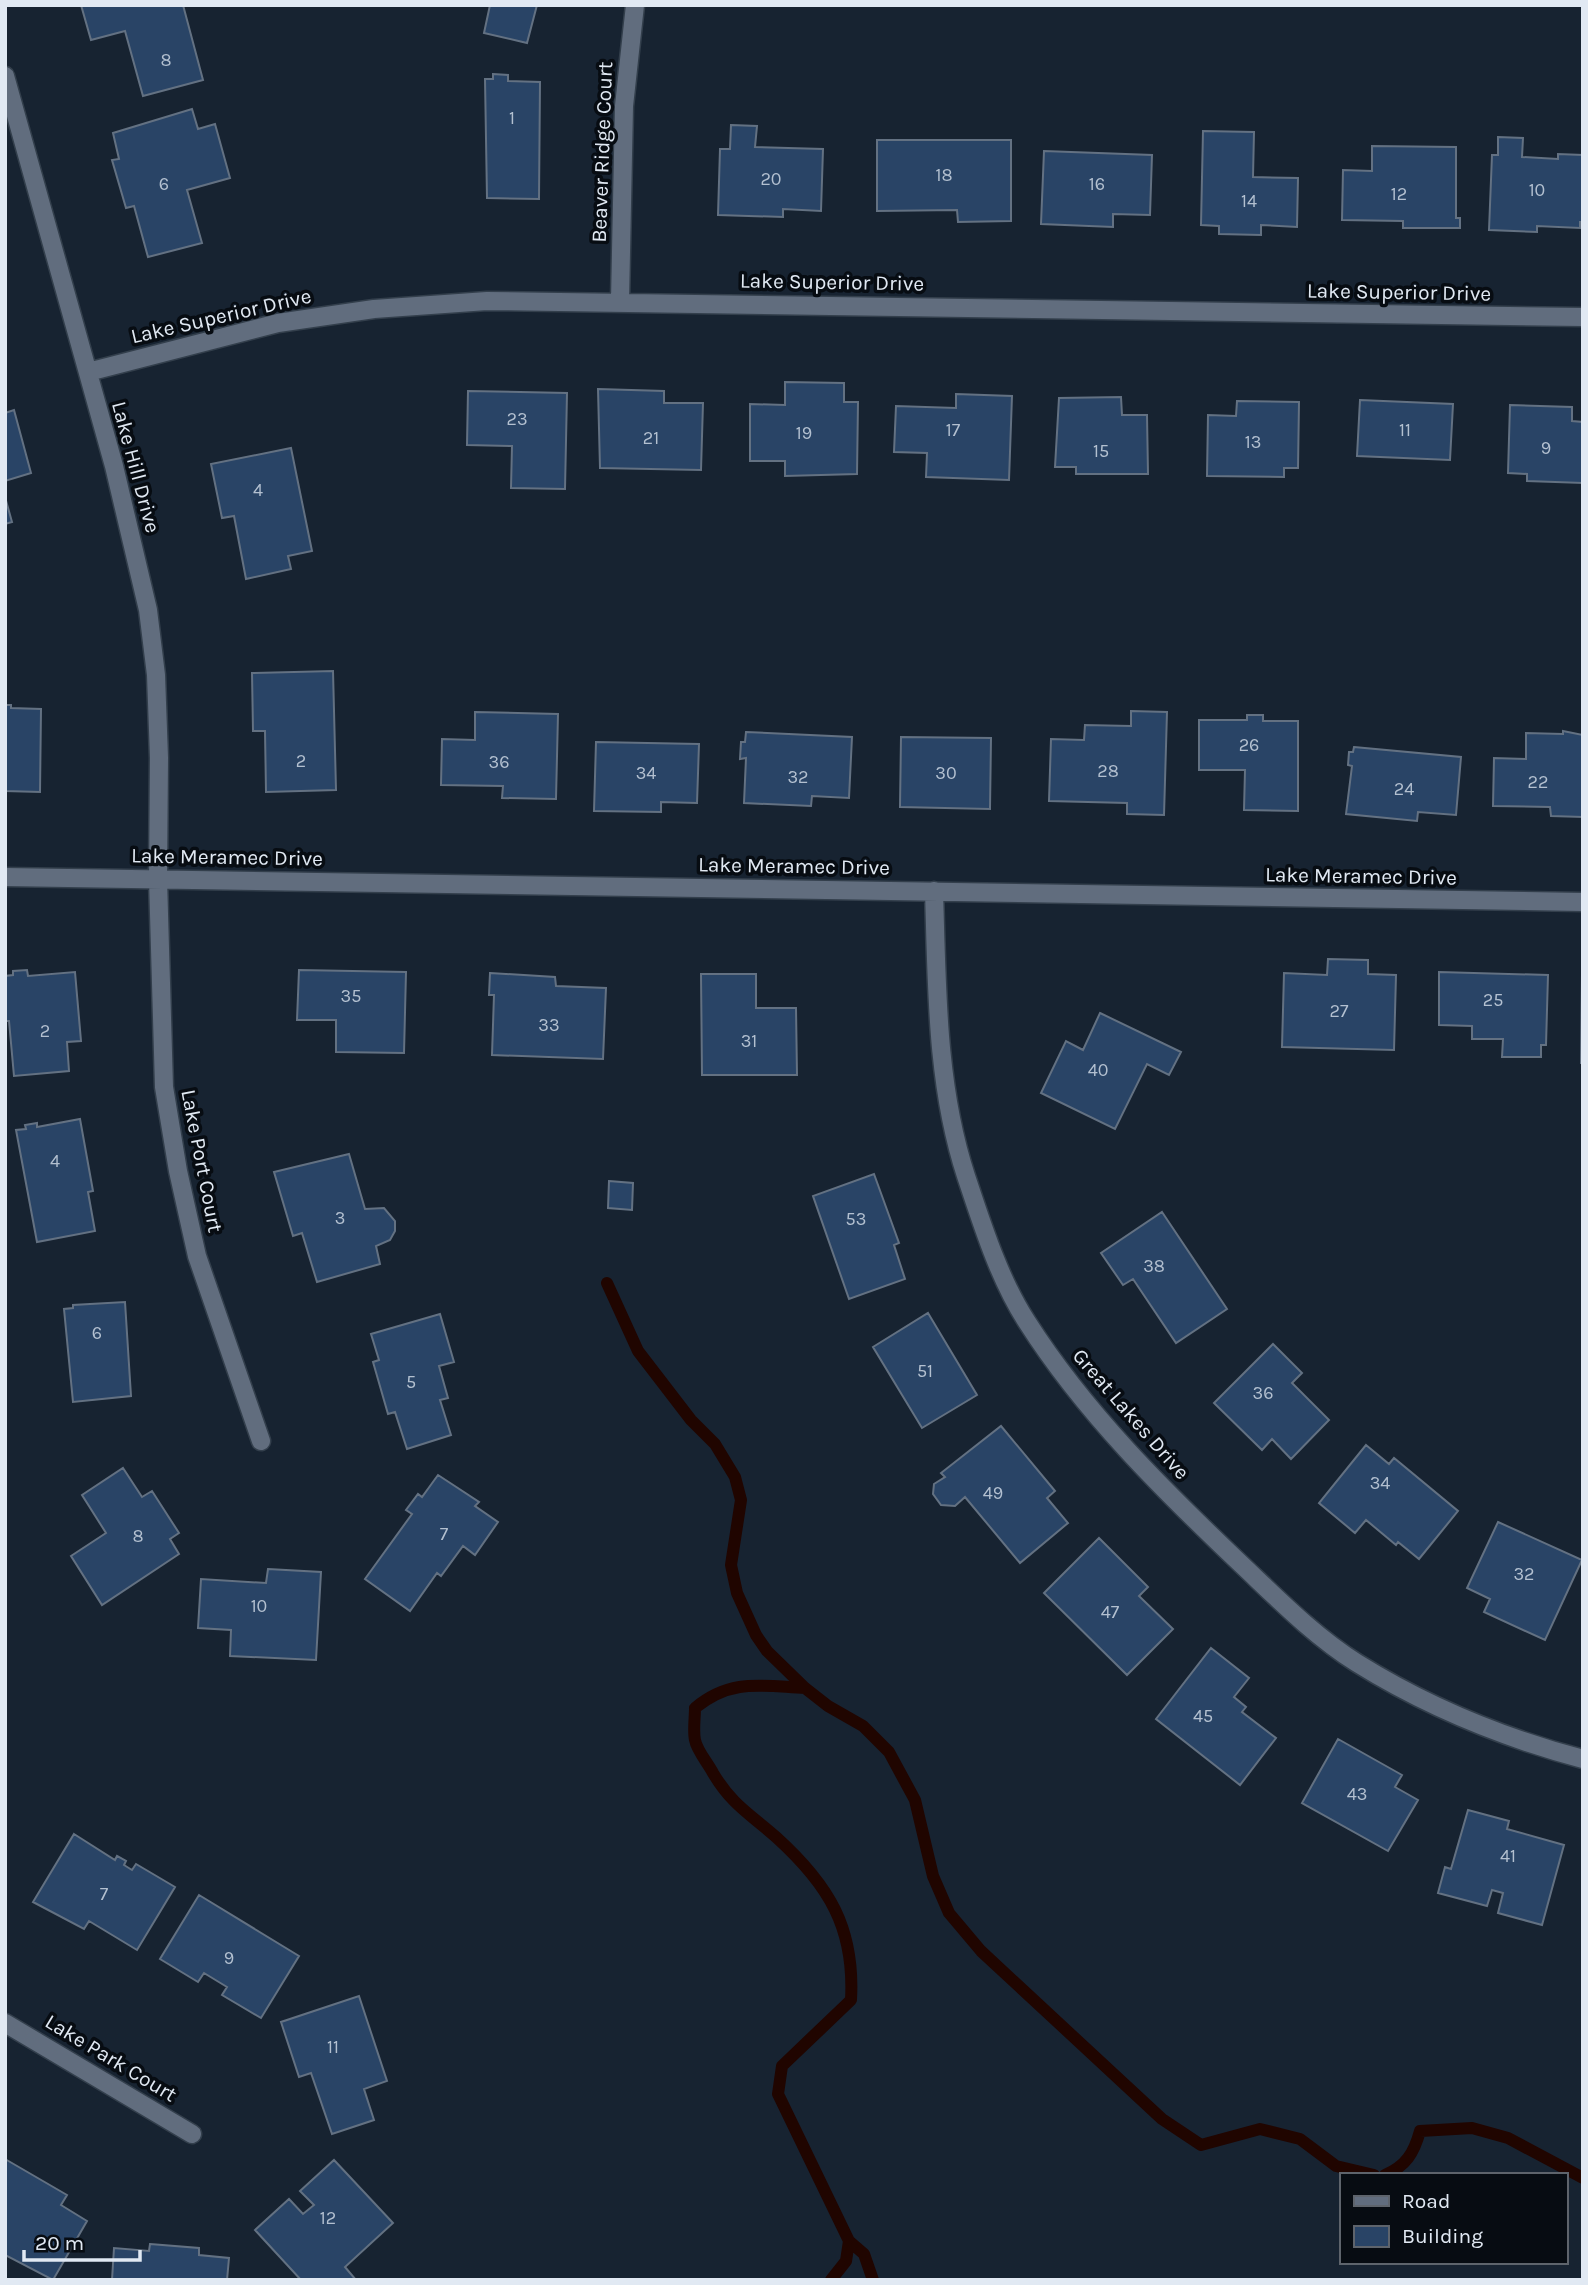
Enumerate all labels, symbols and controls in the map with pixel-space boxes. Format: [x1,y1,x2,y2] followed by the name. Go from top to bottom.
[160,49,172,71] house number: 8
[587,61,617,243] street label: Beaver Ridge Court
[509,107,515,129] house number: 1
[935,164,953,186] house number: 18
[760,168,782,190] house number: 20
[159,173,169,195] house number: 6
[1089,173,1105,195] house number: 16
[1529,179,1545,201] house number: 10
[1391,183,1407,205] house number: 12
[1241,190,1257,212] house number: 14
[740,268,924,296] street label: Lake Superior Drive
[1307,278,1491,306] street label: Lake Superior Drive
[128,284,314,348] street label: Lake Superior Drive
[107,399,165,535] street label: Lake Hill Drive
[506,408,528,430] house number: 23
[946,419,961,441] house number: 17
[1399,419,1411,441] house number: 11
[796,422,812,444] house number: 19
[643,427,659,449] house number: 21
[1245,431,1261,453] house number: 13
[1541,437,1551,459] house number: 9
[1093,440,1109,462] house number: 15
[253,479,263,501] house number: 4
[1239,734,1259,756] house number: 26
[296,750,306,772] house number: 2
[489,751,509,773] house number: 36
[1097,760,1119,782] house number: 28
[636,762,656,784] house number: 34
[935,762,957,784] house number: 30
[787,766,809,788] house number: 32
[1528,771,1548,793] house number: 22
[1394,778,1414,800] house number: 24
[131,843,323,871] street label: Lake Meramec Drive
[698,852,890,880] street label: Lake Meramec Drive
[1265,862,1457,890] street label: Lake Meramec Drive
[341,985,361,1007] house number: 35
[1483,989,1503,1011] house number: 25
[1330,1000,1349,1022] house number: 27
[538,1014,560,1036] house number: 33
[40,1020,50,1042] house number: 2
[741,1030,757,1052] house number: 31
[1088,1059,1108,1081] house number: 40
[176,1087,228,1235] street label: Lake Port Court
[50,1150,60,1172] house number: 4
[335,1207,345,1229] house number: 3
[846,1208,866,1230] house number: 53
[1143,1255,1165,1277] house number: 38
[92,1322,102,1344] house number: 6
[1068,1344,1194,1484] street label: Great Lakes Drive
[917,1360,933,1382] house number: 51
[406,1371,416,1393] house number: 5
[1253,1382,1273,1404] house number: 36
[1370,1472,1390,1494] house number: 34
[983,1482,1003,1504] house number: 49
[440,1523,449,1545] house number: 7
[132,1525,144,1547] house number: 8
[1513,1563,1535,1585] house number: 32
[251,1595,267,1617] house number: 10
[1101,1601,1120,1623] house number: 47
[1193,1705,1213,1727] house number: 45
[1347,1783,1367,1805] house number: 43
[1500,1845,1516,1867] house number: 41
[100,1883,109,1905] house number: 7
[224,1947,234,1969] house number: 9
[41,2009,181,2107] street label: Lake Park Court
[327,2036,339,2058] house number: 11
[1340,2173,1567,2264] legend
[1402,2189,1450,2213] text: Road
[320,2207,336,2229] house number: 12
[24,2218,140,2262] scale bar
[1402,2224,1483,2248] text: Building
[35,2231,84,2255] text: 20 m

